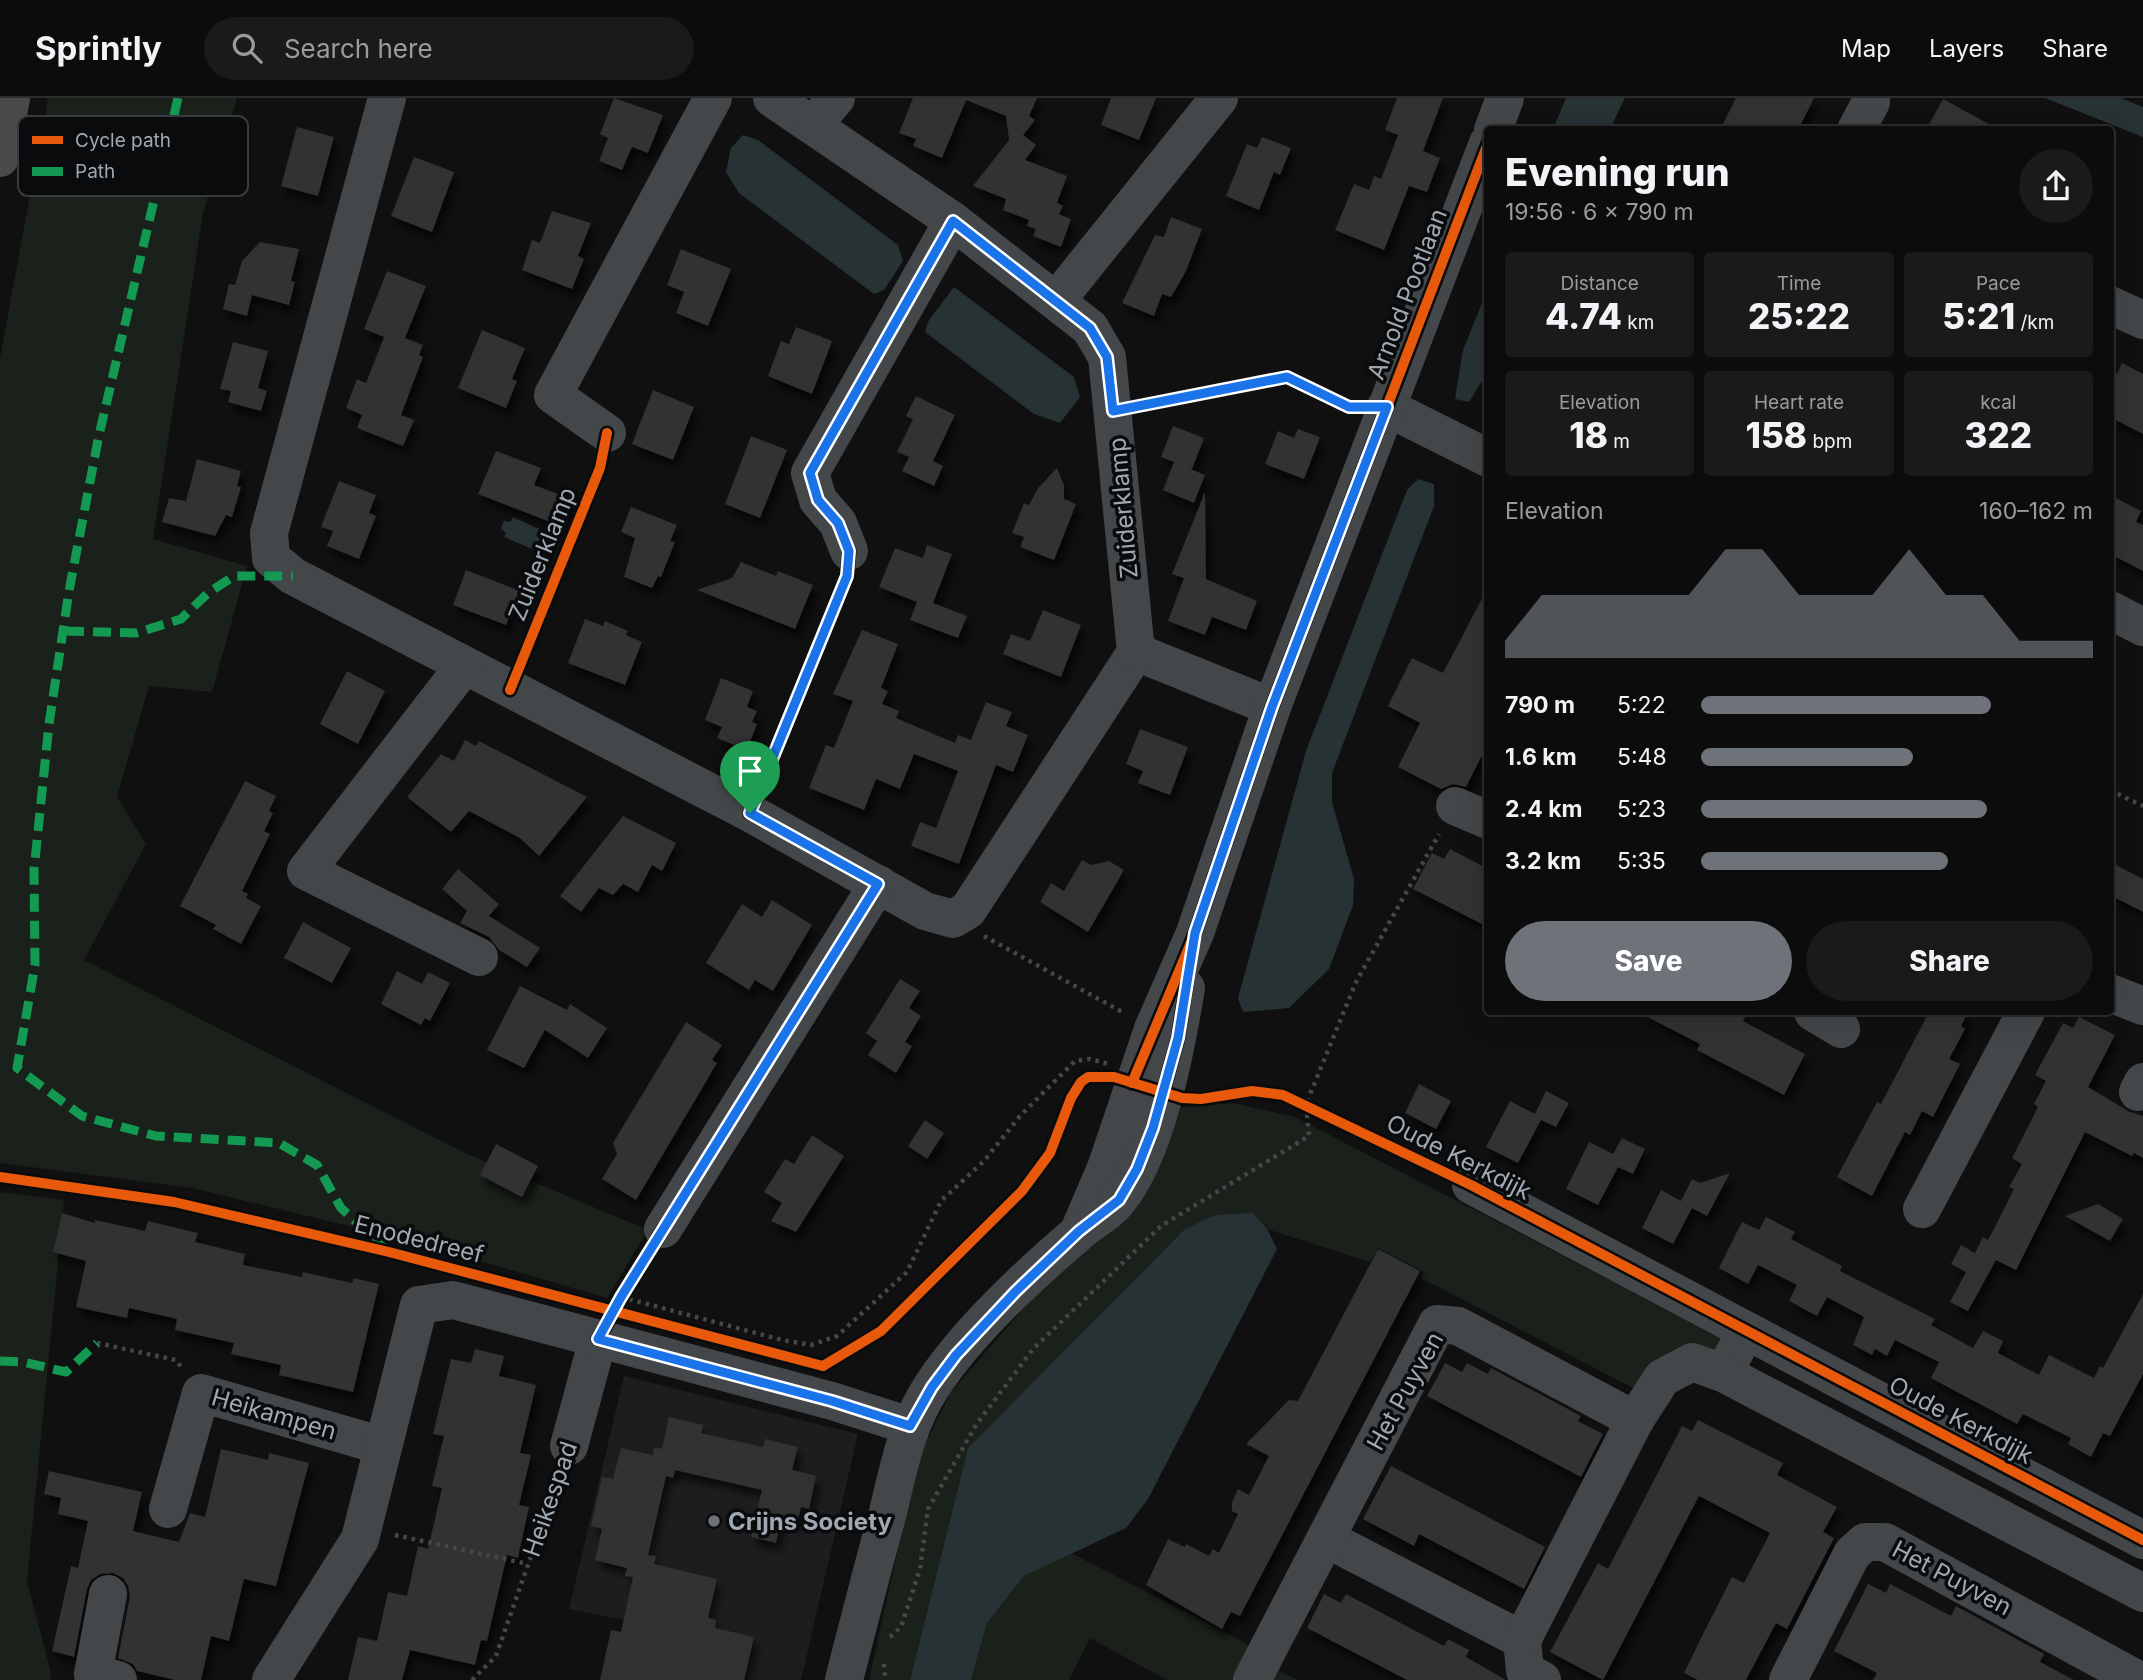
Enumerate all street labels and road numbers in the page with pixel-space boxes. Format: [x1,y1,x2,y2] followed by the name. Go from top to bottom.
[1361,205,1453,383] street label: Arnold Pootlaan
[1102,436,1144,580] street label: Zuiderklamp
[502,483,582,625] street label: Zuiderklamp
[1382,1108,1536,1206] street label: Oude Kerkdijk
[352,1209,487,1269] street label: Enodedreef
[1361,1327,1449,1455] street label: Het Puyven
[1884,1370,2038,1470] street label: Oude Kerkdijk
[208,1382,340,1446] street label: Heikampen
[517,1438,583,1560] street label: Heikespad
[1888,1535,2016,1621] street label: Het Puyven

